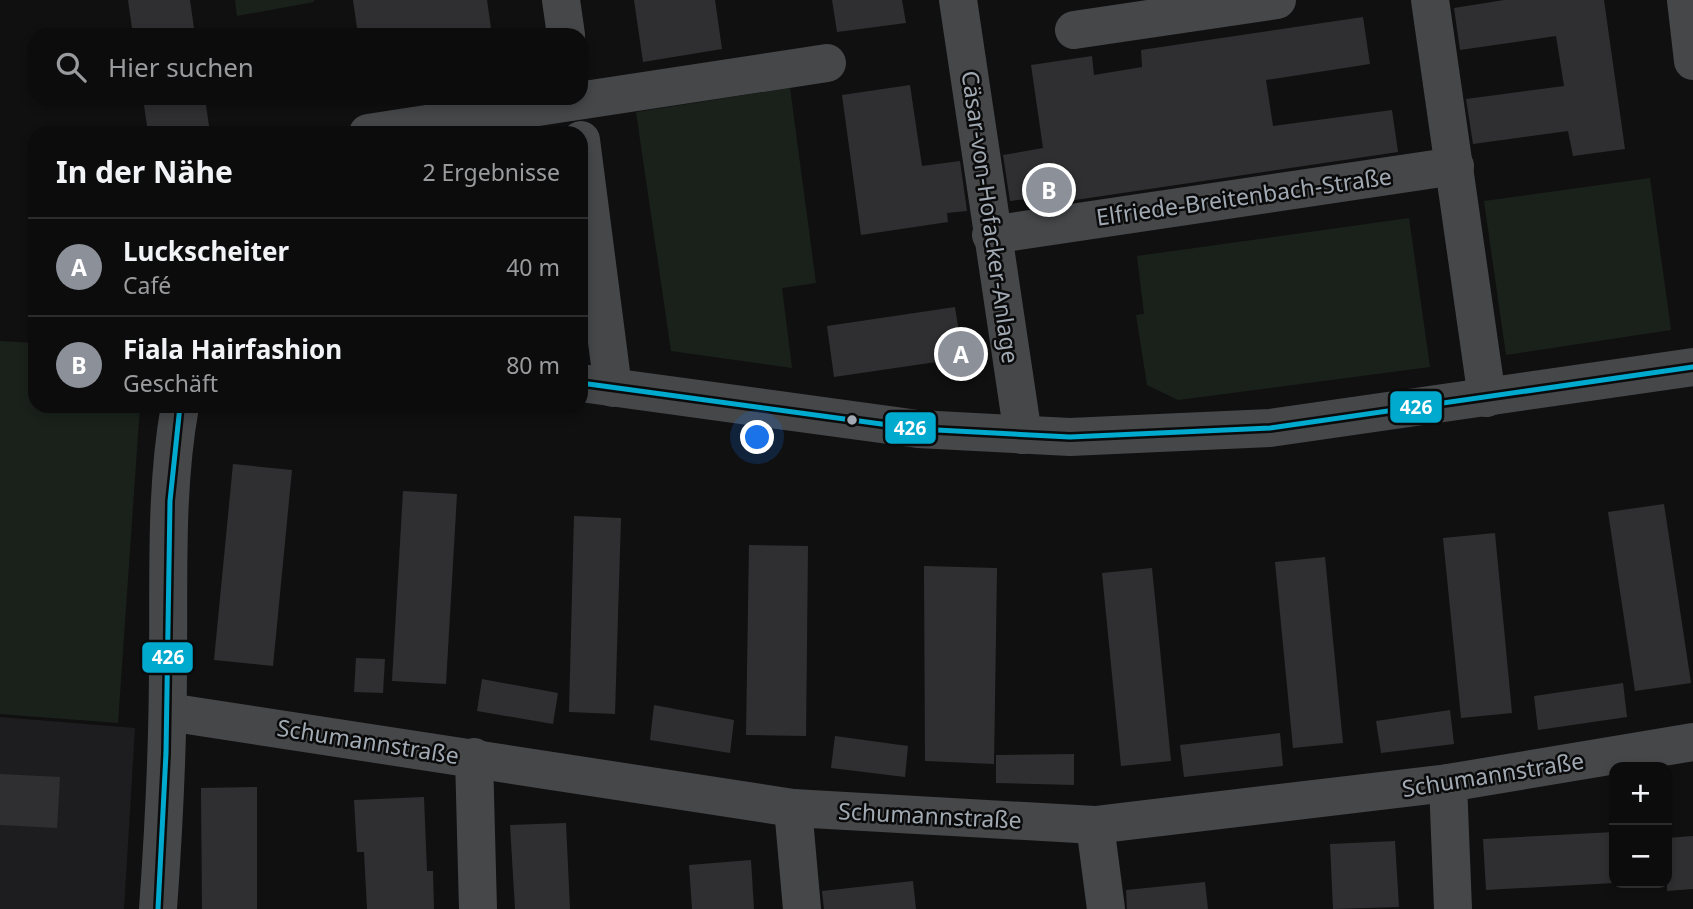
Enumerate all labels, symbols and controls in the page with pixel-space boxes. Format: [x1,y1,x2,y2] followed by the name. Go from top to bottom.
[28,28,588,105] search box
[52,48,90,86] icon: search
[108,49,254,85] text: Hier suchen
[956,69,1024,365] street label: Cäsar-von-Hofacker-Anlage
[56,151,233,192] text: In der Nähe
[422,156,560,188] text: 2 Ergebnisse
[1094,159,1394,233] street label: Elfriede-Breitenbach-Straße
[1026,164,1072,216] pin: B
[123,233,289,269] text: Luckscheiter
[71,251,87,283] text: A
[506,251,560,283] text: 40 m
[123,269,171,301] text: Café
[938,328,984,380] pin: A
[123,331,342,367] text: Fiala Hairfashion
[71,349,87,381] text: B
[506,349,560,381] text: 80 m
[123,367,218,399] text: Geschäft
[1389,390,1443,424] line badge: 426
[1400,394,1432,420] text: 426
[884,411,937,445] line badge: 426
[845,413,859,427] unlabelled marker
[894,415,926,441] text: 426
[740,420,774,454] your location
[141,641,194,674] line badge: 426
[152,644,184,670] text: 426
[275,711,461,771] street label: Schumannstraße
[1400,744,1586,804] street label: Schumannstraße
[1609,762,1672,888] map controls
[1609,762,1672,825] button: +
[837,794,1023,836] street label: Schumannstraße
[1609,825,1672,888] button: −

